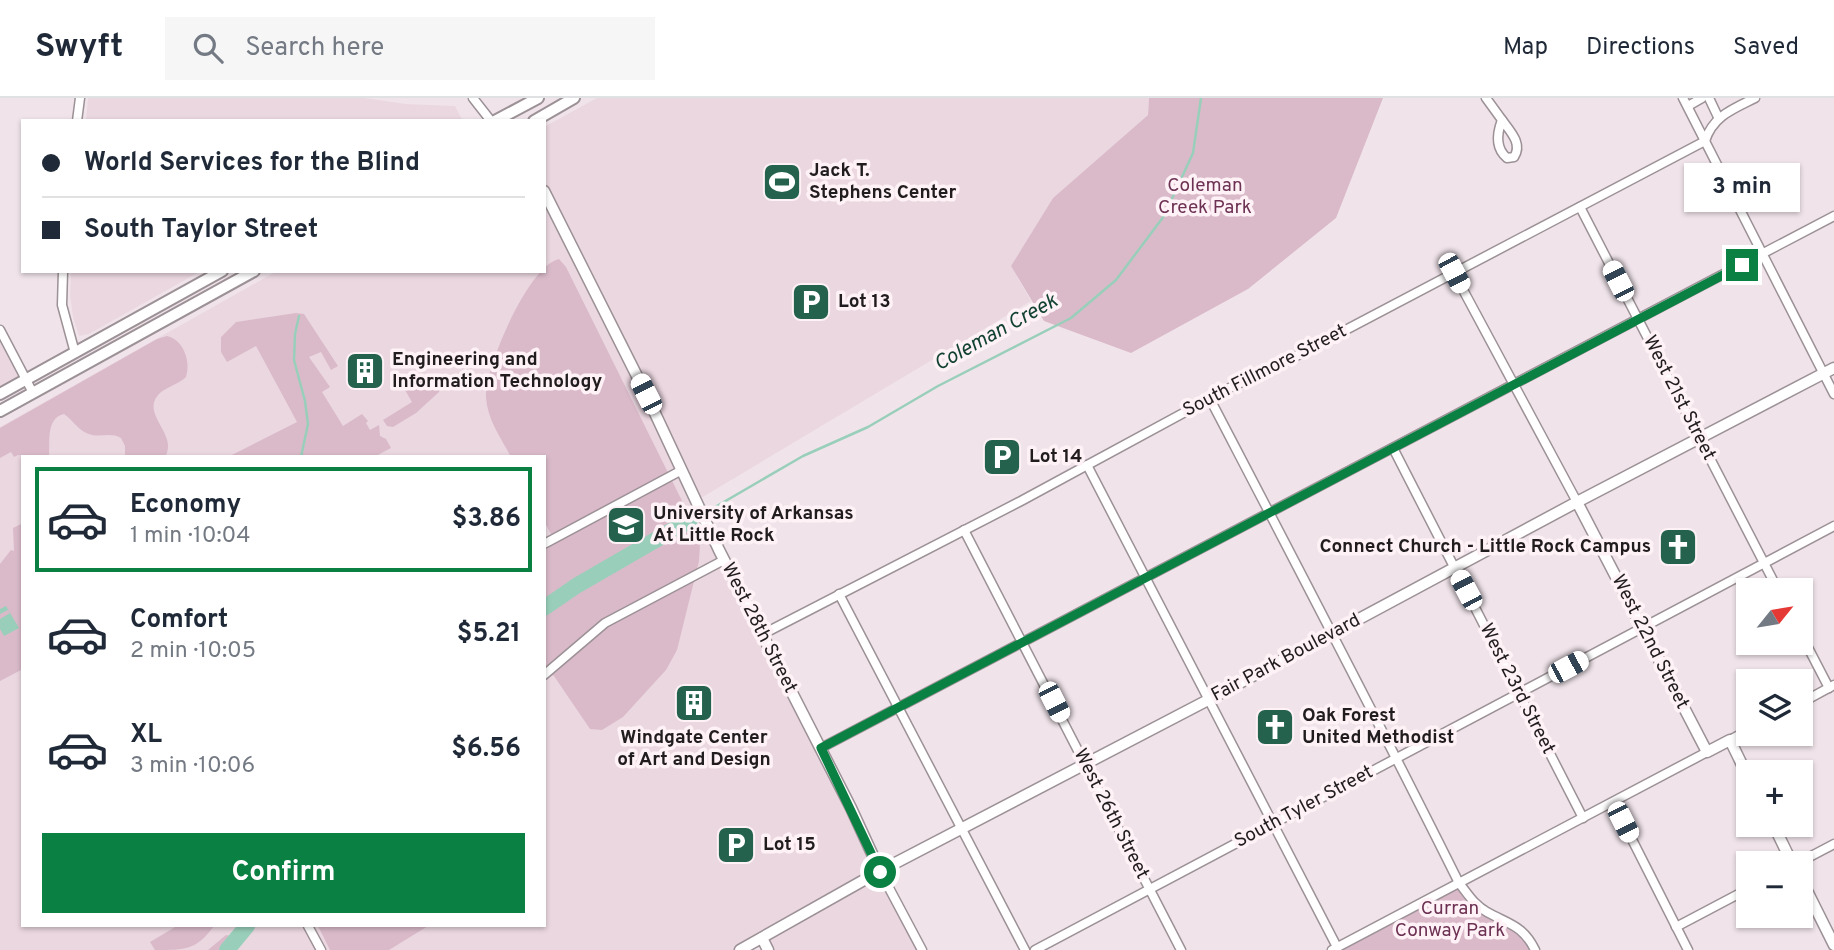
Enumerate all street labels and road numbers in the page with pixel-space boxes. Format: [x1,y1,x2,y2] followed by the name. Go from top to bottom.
[1179,319,1351,423] street label: South Fillmore Street
[1637,332,1721,464] street label: West 21st Street
[716,559,802,697] street label: West 28th Street
[1606,571,1694,713] street label: West 22nd Street
[1207,609,1365,707] street label: Fair Park Boulevard
[1474,620,1560,758] street label: West 23rd Street
[1068,745,1154,883] street label: West 26th Street
[1231,760,1377,854] street label: South Tyler Street

